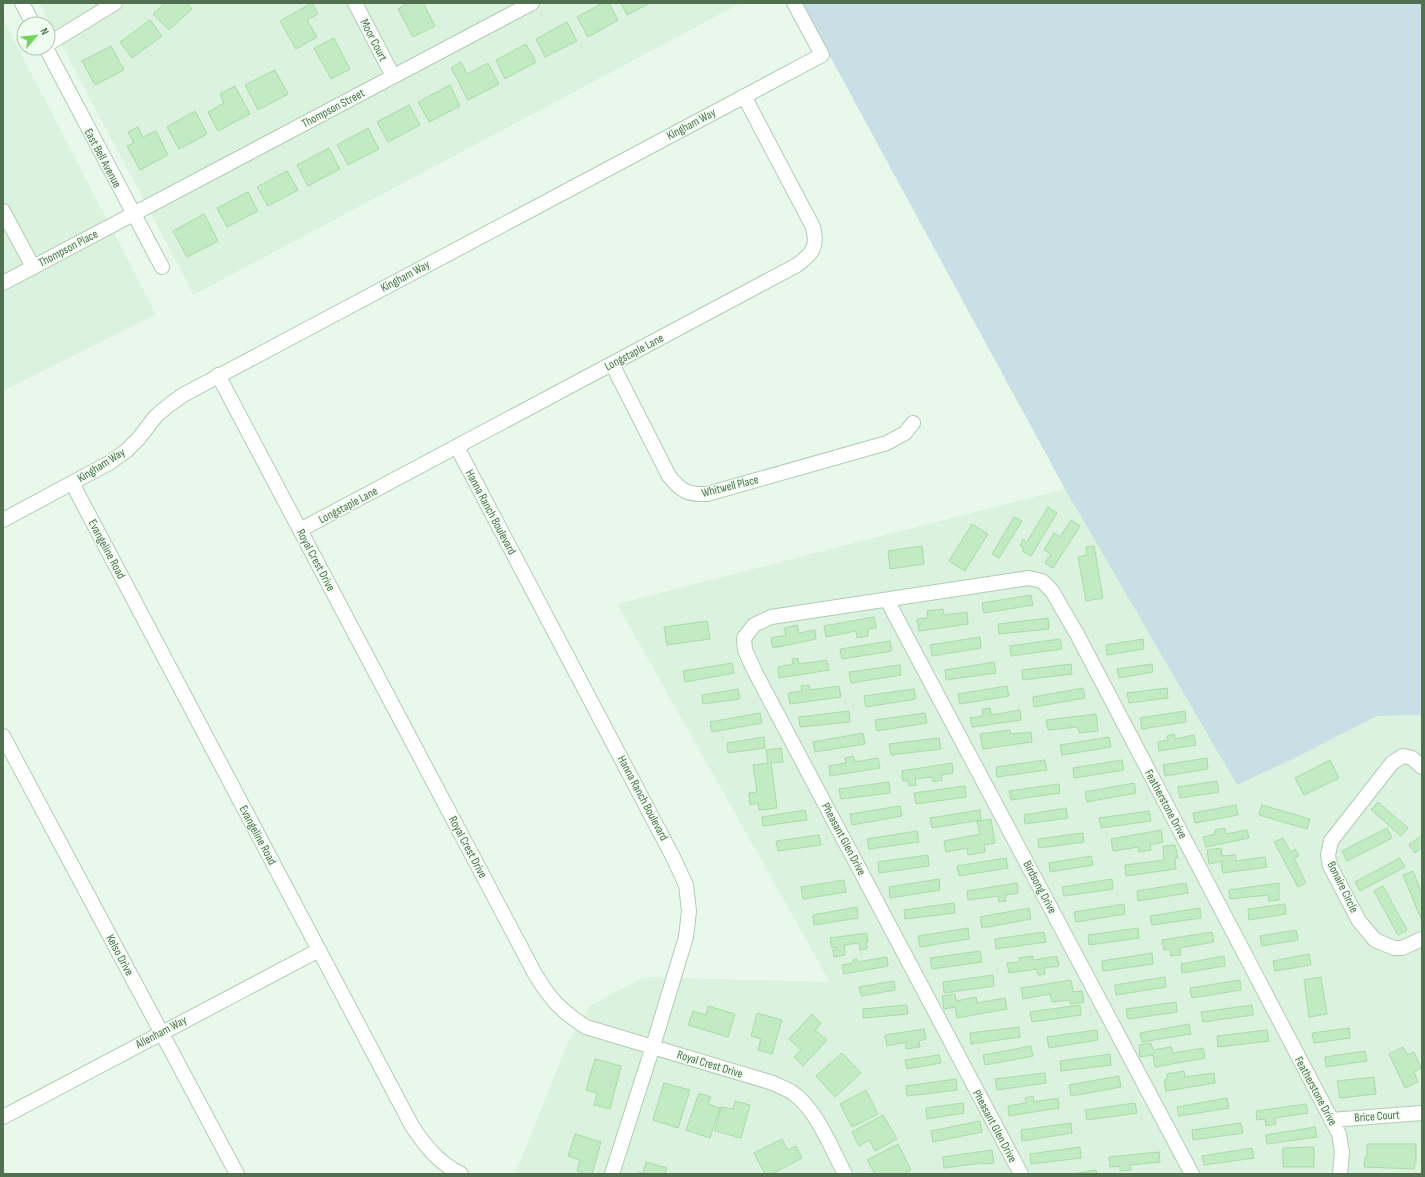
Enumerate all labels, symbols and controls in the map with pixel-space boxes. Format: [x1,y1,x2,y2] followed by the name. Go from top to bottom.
[16,16,56,56] north arrow
[357,17,391,64] street label: Moor Court
[37,26,52,37] text: N
[299,85,368,131] street label: Thompson Street
[664,105,719,144] street label: Kingham Way
[81,126,125,191] street label: East Bell Avenue
[36,226,101,270] street label: Thompson Place
[378,257,433,296] street label: Kingham Way
[602,331,666,374] street label: Longstaple Lane
[75,445,128,486] street label: Kingham Way
[462,467,519,557] street label: Hanna Ranch Boulevard
[700,472,760,501] street label: Whitwell Place
[316,484,380,527] street label: Longstaple Lane
[85,517,129,582] street label: Evangeline Road
[293,527,338,594] street label: Royal Crest Drive
[614,753,671,843] street label: Hanna Ranch Boulevard
[1141,767,1190,842] street label: Featherstone Drive
[818,800,869,878] street label: Pheasant Glen Drive
[236,803,280,868] street label: Evangeline Road
[445,814,490,881] street label: Royal Crest Drive
[1019,858,1060,916] street label: Birdsong Drive
[1324,859,1362,916] street label: Bonaire Circle
[103,932,137,979] street label: Kelso Drive
[132,1013,190,1053] street label: Allenham Way
[675,1047,745,1082] street label: Royal Crest Drive
[1291,1054,1340,1129] street label: Featherstone Drive
[969,1087,1020,1165] street label: Pheasant Glen Drive
[1354,1107,1401,1126] street label: Brice Court

